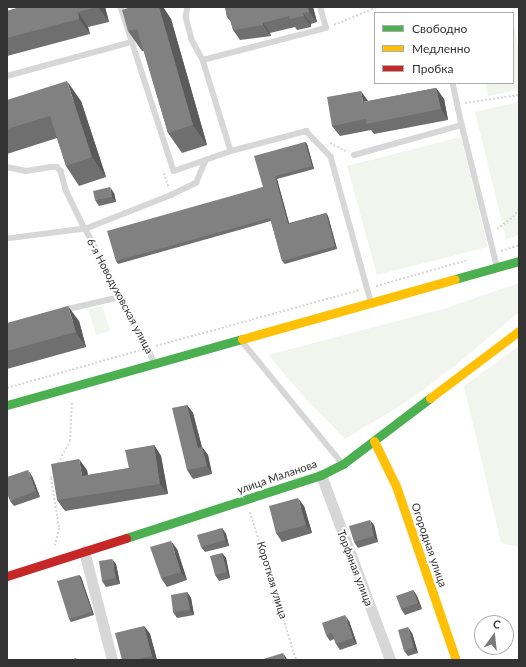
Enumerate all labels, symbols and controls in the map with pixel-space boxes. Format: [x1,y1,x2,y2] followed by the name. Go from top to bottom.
[374,12,514,84] legend
[412,21,467,36] text: Свободно
[412,41,470,56] text: Медленно
[412,61,453,76] text: Пробка
[84,236,156,356] street label: 6-я Новодуховская улица
[235,457,319,497] street label: улица Маланова
[408,501,450,589] street label: Огородная улица
[334,528,376,608] street label: Торфяная улица
[254,540,290,620] street label: Короткая улица
[474,615,514,655] north arrow
[492,617,502,631] text: С

